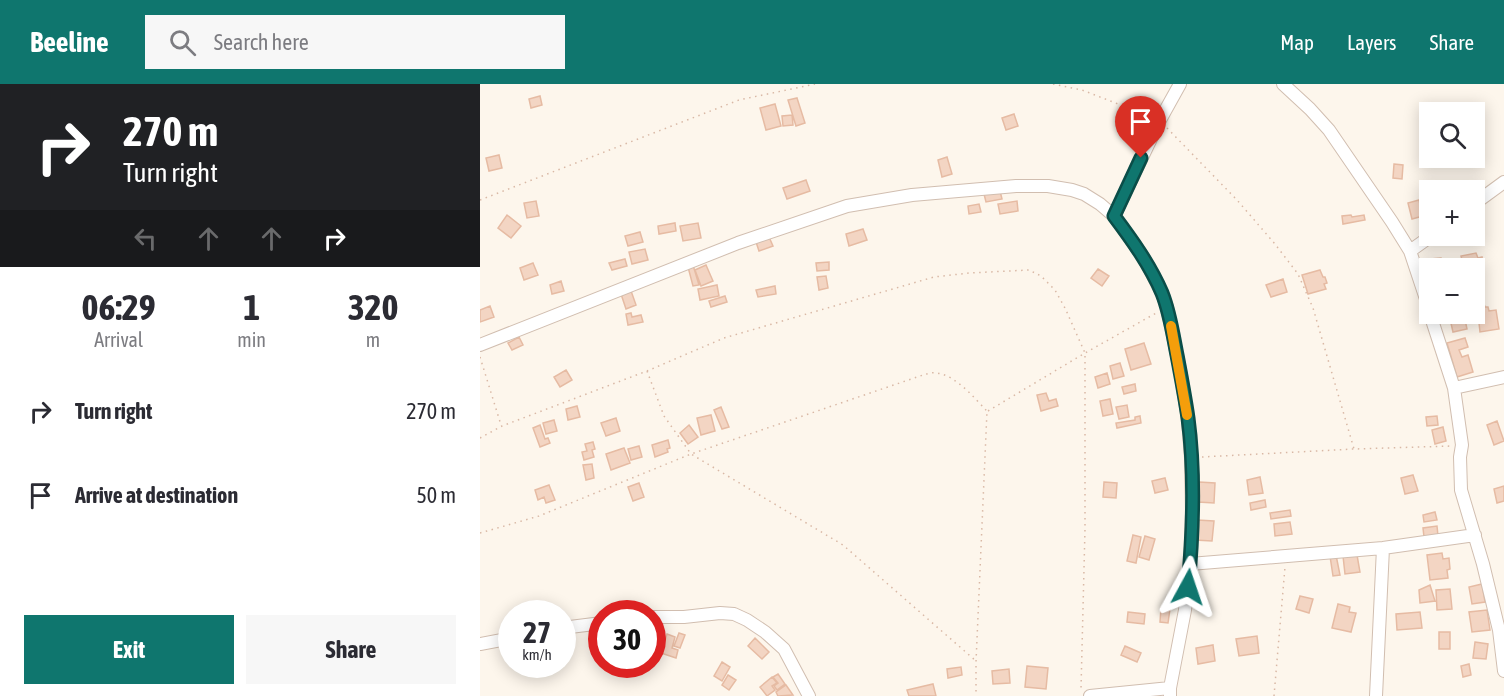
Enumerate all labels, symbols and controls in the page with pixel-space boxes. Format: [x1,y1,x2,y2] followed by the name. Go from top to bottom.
[145,15,565,69] search box
[30,26,109,58] text: Beeline
[166,26,199,59] icon: search
[214,29,309,55] text: Search here
[1280,30,1314,54] text: Map
[1347,30,1397,54] text: Layers
[1430,30,1474,54] text: Share
[1115,96,1166,158] pin
[1419,102,1485,324] map controls
[1419,102,1485,168] button: search
[1124,105,1157,138] icon: arrive
[123,107,218,155] text: 270 m
[24,108,102,186] icon: right
[123,157,218,188] text: Turn right
[1419,180,1485,246] button: +
[129,222,162,255] icon: left
[192,222,225,255] icon: ahead
[255,222,288,255] icon: ahead
[318,222,351,255] icon: right
[1419,258,1485,324] button: −
[82,286,156,328] text: 06:29
[243,286,260,328] text: 1
[348,286,398,328] text: 320
[94,328,143,351] text: Arrival
[237,328,266,351] text: min
[366,328,380,351] text: m
[24,395,57,428] icon: right
[75,398,152,424] text: Turn right
[406,398,456,424] text: 270 m
[24,479,57,512] icon: arrive
[75,482,238,508] text: Arrive at destination
[416,482,456,508] text: 50 m
[1156,555,1220,619] position arrow
[588,600,666,678] speed limit sign: 30
[24,615,234,684] button: Exit
[246,615,456,684] button: Share
[523,615,551,649] text: 27
[522,646,552,663] text: km/h

